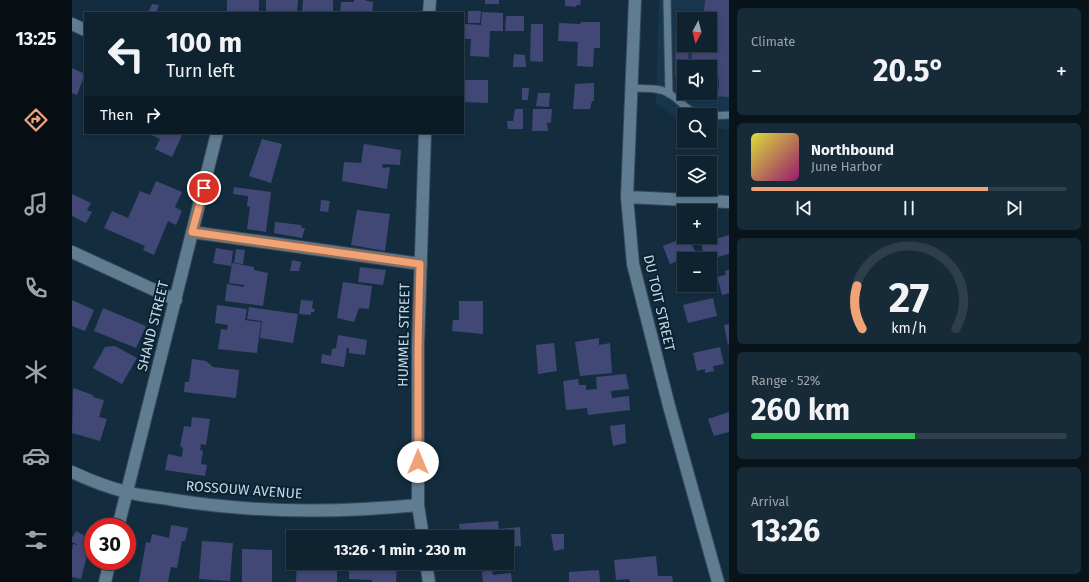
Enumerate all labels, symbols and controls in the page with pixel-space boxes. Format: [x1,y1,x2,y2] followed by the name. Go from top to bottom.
[677,12,717,52] north arrow
[677,12,717,292] map controls
[166,26,242,59] text: 100 m
[16,28,57,50] text: 13:25
[100,28,152,80] icon: left
[751,34,795,49] text: Climate
[873,53,945,89] text: 20.5°
[751,58,762,85] text: −
[1056,58,1067,85] text: +
[166,60,235,82] text: Turn left
[677,60,717,100] button: sound
[142,104,164,126] icon: right
[22,106,50,134] icon: directions
[100,106,134,124] text: Then
[677,108,717,148] button: search
[811,141,894,159] text: Northbound
[677,156,717,196] button: layers
[811,159,882,174] text: June Harbor
[187,171,221,205] pin
[193,177,215,199] icon: arrive
[22,190,50,218] icon: music
[793,197,815,219] icon: previous
[898,197,920,219] icon: pause
[1003,197,1025,219] icon: next
[677,204,717,244] button: +
[677,252,717,292] button: −
[640,253,679,354] street label: DU TOIT STREET
[889,273,929,323] text: 27
[22,274,50,302] icon: phone
[134,278,173,373] street label: SHAND STREET
[395,282,413,387] street label: HUMMEL STREET
[891,320,927,337] text: km/h
[22,358,50,386] icon: climate
[751,373,821,388] text: Range · 52%
[751,392,850,428] text: 260 km
[397,441,439,483] position arrow
[22,442,50,470] icon: car
[185,477,303,503] street label: ROSSOUW AVENUE
[751,494,789,509] text: Arrival
[751,513,820,549] text: 13:26
[84,518,136,570] speed limit sign: 30
[22,526,50,554] icon: filters
[334,541,466,559] text: 13:26 · 1 min · 230 m

